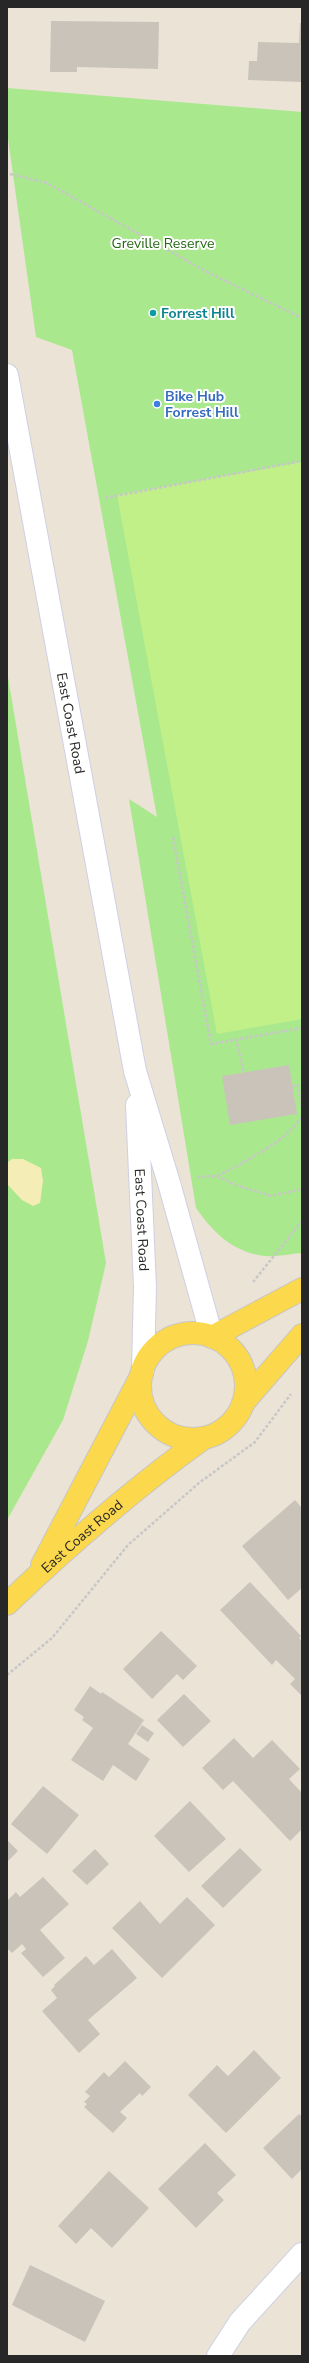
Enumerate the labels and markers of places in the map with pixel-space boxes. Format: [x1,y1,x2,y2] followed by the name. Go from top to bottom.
[161,304,235,323] place label: Forrest Hill
[148,308,158,318] marker: Forrest Hill
[165,387,239,422] place label: Bike Hub Forrest Hill
[152,399,162,409] marker: Bike Hub Forrest Hill

